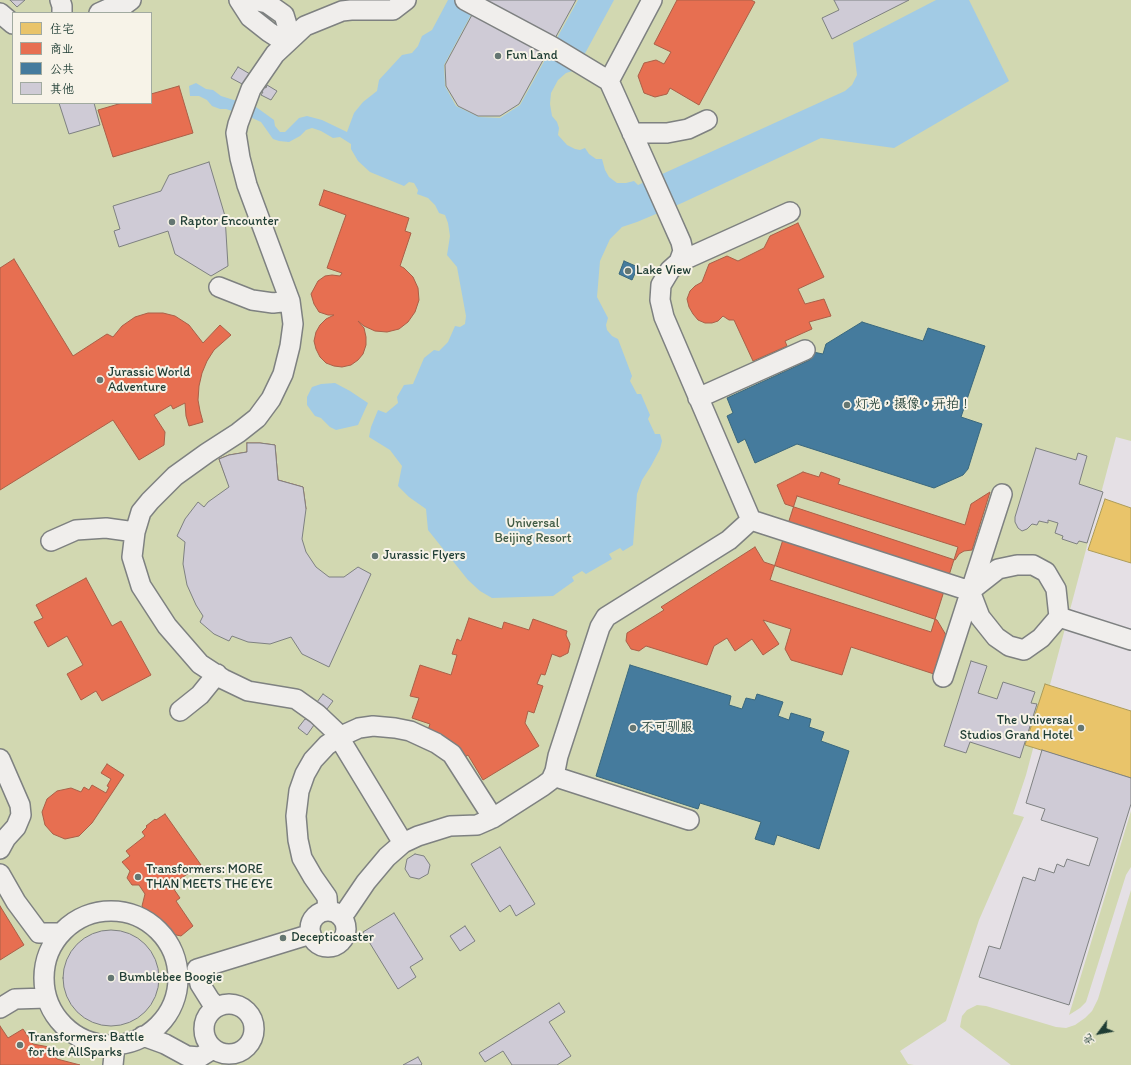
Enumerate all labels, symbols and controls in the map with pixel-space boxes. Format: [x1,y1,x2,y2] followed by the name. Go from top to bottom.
[12,12,152,104] legend
[50,22,74,36] text: 住宅
[50,42,74,56] text: 商业
[506,48,558,64] place label: Fun Land
[493,51,503,61] marker: Fun Land
[50,62,74,76] text: 公共
[50,82,74,96] text: 其他
[180,214,279,230] place label: Raptor Encounter
[167,217,177,227] marker: Raptor Encounter
[636,263,691,279] place label: Lake View
[623,266,633,276] marker: Lake View
[108,365,190,396] place label: Jurassic World Adventure
[95,375,105,385] marker: Jurassic World Adventure
[855,397,972,413] place label: 灯光，摄像，开拍！
[842,400,852,410] marker: 灯光，摄像，开拍！
[494,516,572,547] park label: Universal Beijing Resort
[383,548,466,564] place label: Jurassic Flyers
[370,551,380,561] marker: Jurassic Flyers
[960,713,1073,744] place label: The Universal Studios Grand Hotel
[641,720,693,736] place label: 不可驯服
[628,723,638,733] marker: 不可驯服
[1076,723,1086,733] marker: The Universal Studios Grand Hotel
[146,862,273,893] place label: Transformers: MORE THAN MEETS THE EYE
[133,872,143,882] marker: Transformers: MORE THAN MEETS THE EYE
[291,930,374,946] place label: Decepticoaster
[278,933,288,943] marker: Decepticoaster
[119,970,222,986] place label: Bumblebee Boogie
[106,973,116,983] marker: Bumblebee Boogie
[1079,1013,1119,1053] north arrow
[28,1030,144,1061] place label: Transformers: Battle for the AllSparks
[1080,1032,1097,1048] text: 北
[15,1040,25,1050] marker: Transformers: Battle for the AllSparks

